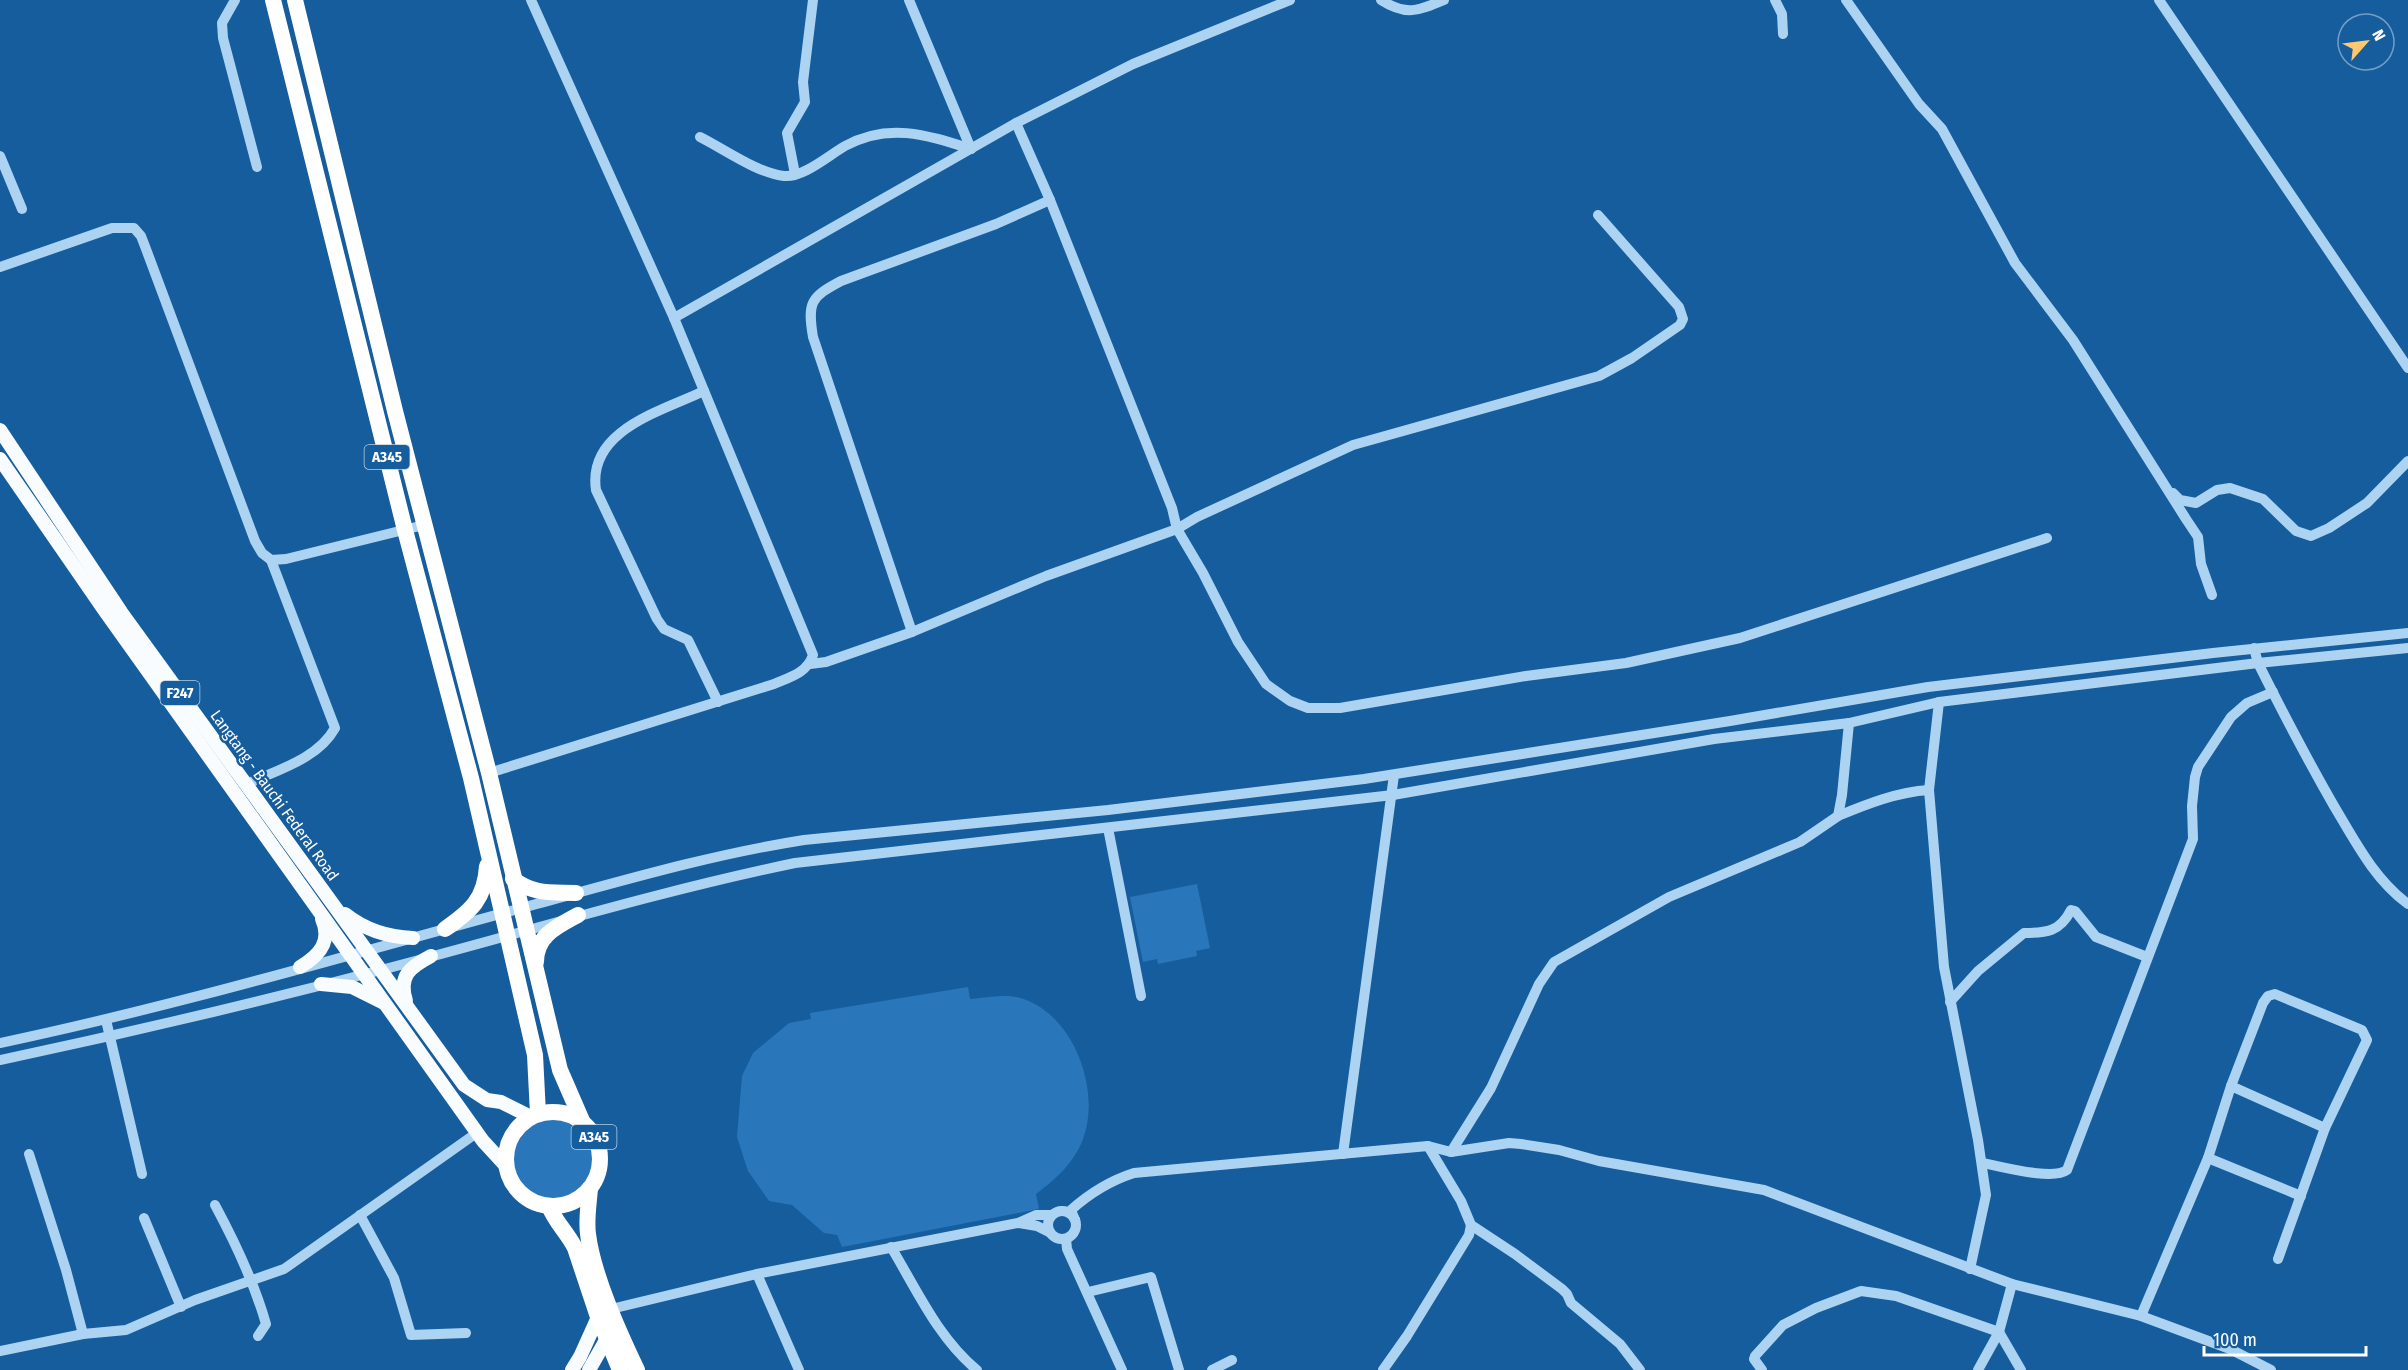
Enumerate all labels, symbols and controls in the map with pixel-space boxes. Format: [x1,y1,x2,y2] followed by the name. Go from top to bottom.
[2336,12,2396,72] north arrow
[2368,26,2389,44] text: N
[364,445,410,469] road number: A345
[160,681,200,705] road number: F247
[206,706,343,884] street label: Langtang - Bauchi Federal Road
[572,1125,616,1149] road number: A345
[2204,1319,2366,1357] scale bar
[2213,1329,2257,1351] text: 100 m

